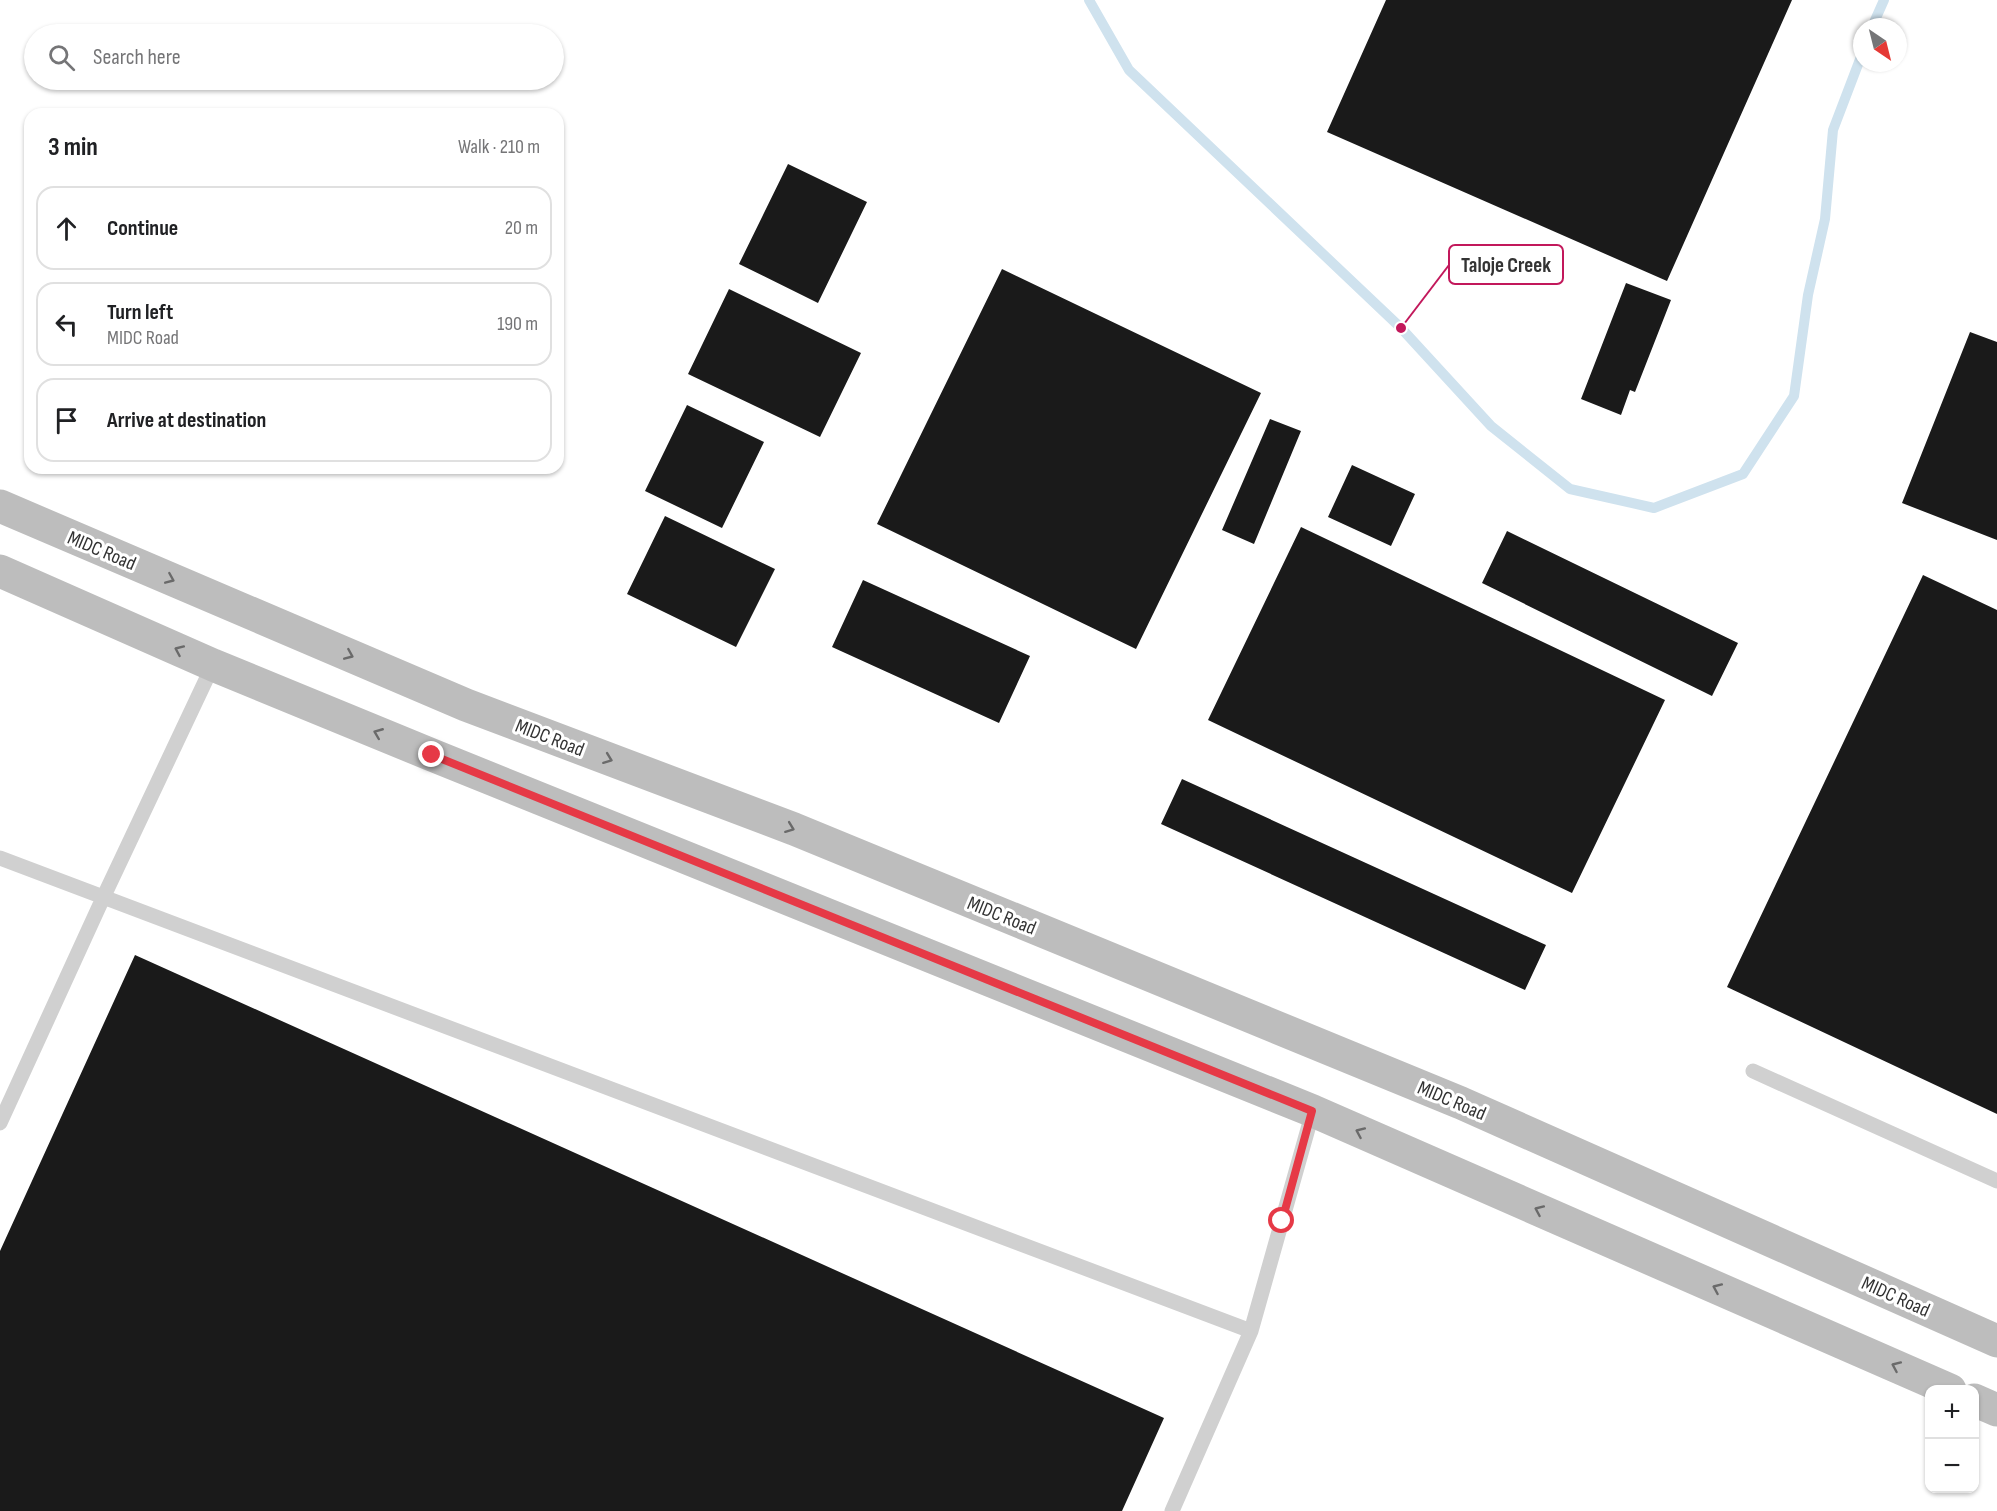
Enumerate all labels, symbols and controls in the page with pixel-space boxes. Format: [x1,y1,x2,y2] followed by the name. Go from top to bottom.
[1853,18,1907,72] north arrow
[24,24,564,90] search box
[45,41,78,74] icon: search
[93,44,180,71] text: Search here
[48,132,98,163] text: 3 min
[458,135,540,159] text: Walk · 210 m
[50,212,83,245] icon: ahead
[107,215,178,242] text: Continue
[505,216,538,240] text: 20 m
[1449,245,1563,284] callout: Taloje Creek
[1461,253,1551,278] text: Taloje Creek
[107,299,173,326] text: Turn left
[50,308,83,341] icon: left
[497,312,538,336] text: 190 m
[107,326,179,350] text: MIDC Road
[50,404,83,437] icon: arrive
[107,407,266,434] text: Arrive at destination
[64,526,139,576] street label: MIDC Road
[163,572,174,584] one-way arrow
[174,645,185,657] one-way arrow
[343,648,354,660] one-way arrow
[512,714,588,762] street label: MIDC Road
[374,728,385,740] one-way arrow
[418,741,444,767] route end
[602,752,613,764] one-way arrow
[784,821,795,833] one-way arrow
[964,891,1039,941] street label: MIDC Road
[1414,1076,1489,1126] street label: MIDC Road
[1355,1127,1366,1139] one-way arrow
[1534,1205,1545,1217] one-way arrow
[1268,1207,1294,1233] route start
[1858,1271,1933,1323] street label: MIDC Road
[1713,1283,1724,1295] one-way arrow
[1891,1361,1902,1373] one-way arrow
[1925,1385,1979,1493] map controls
[1925,1385,1979,1439] button: +
[1925,1439,1979,1493] button: −

